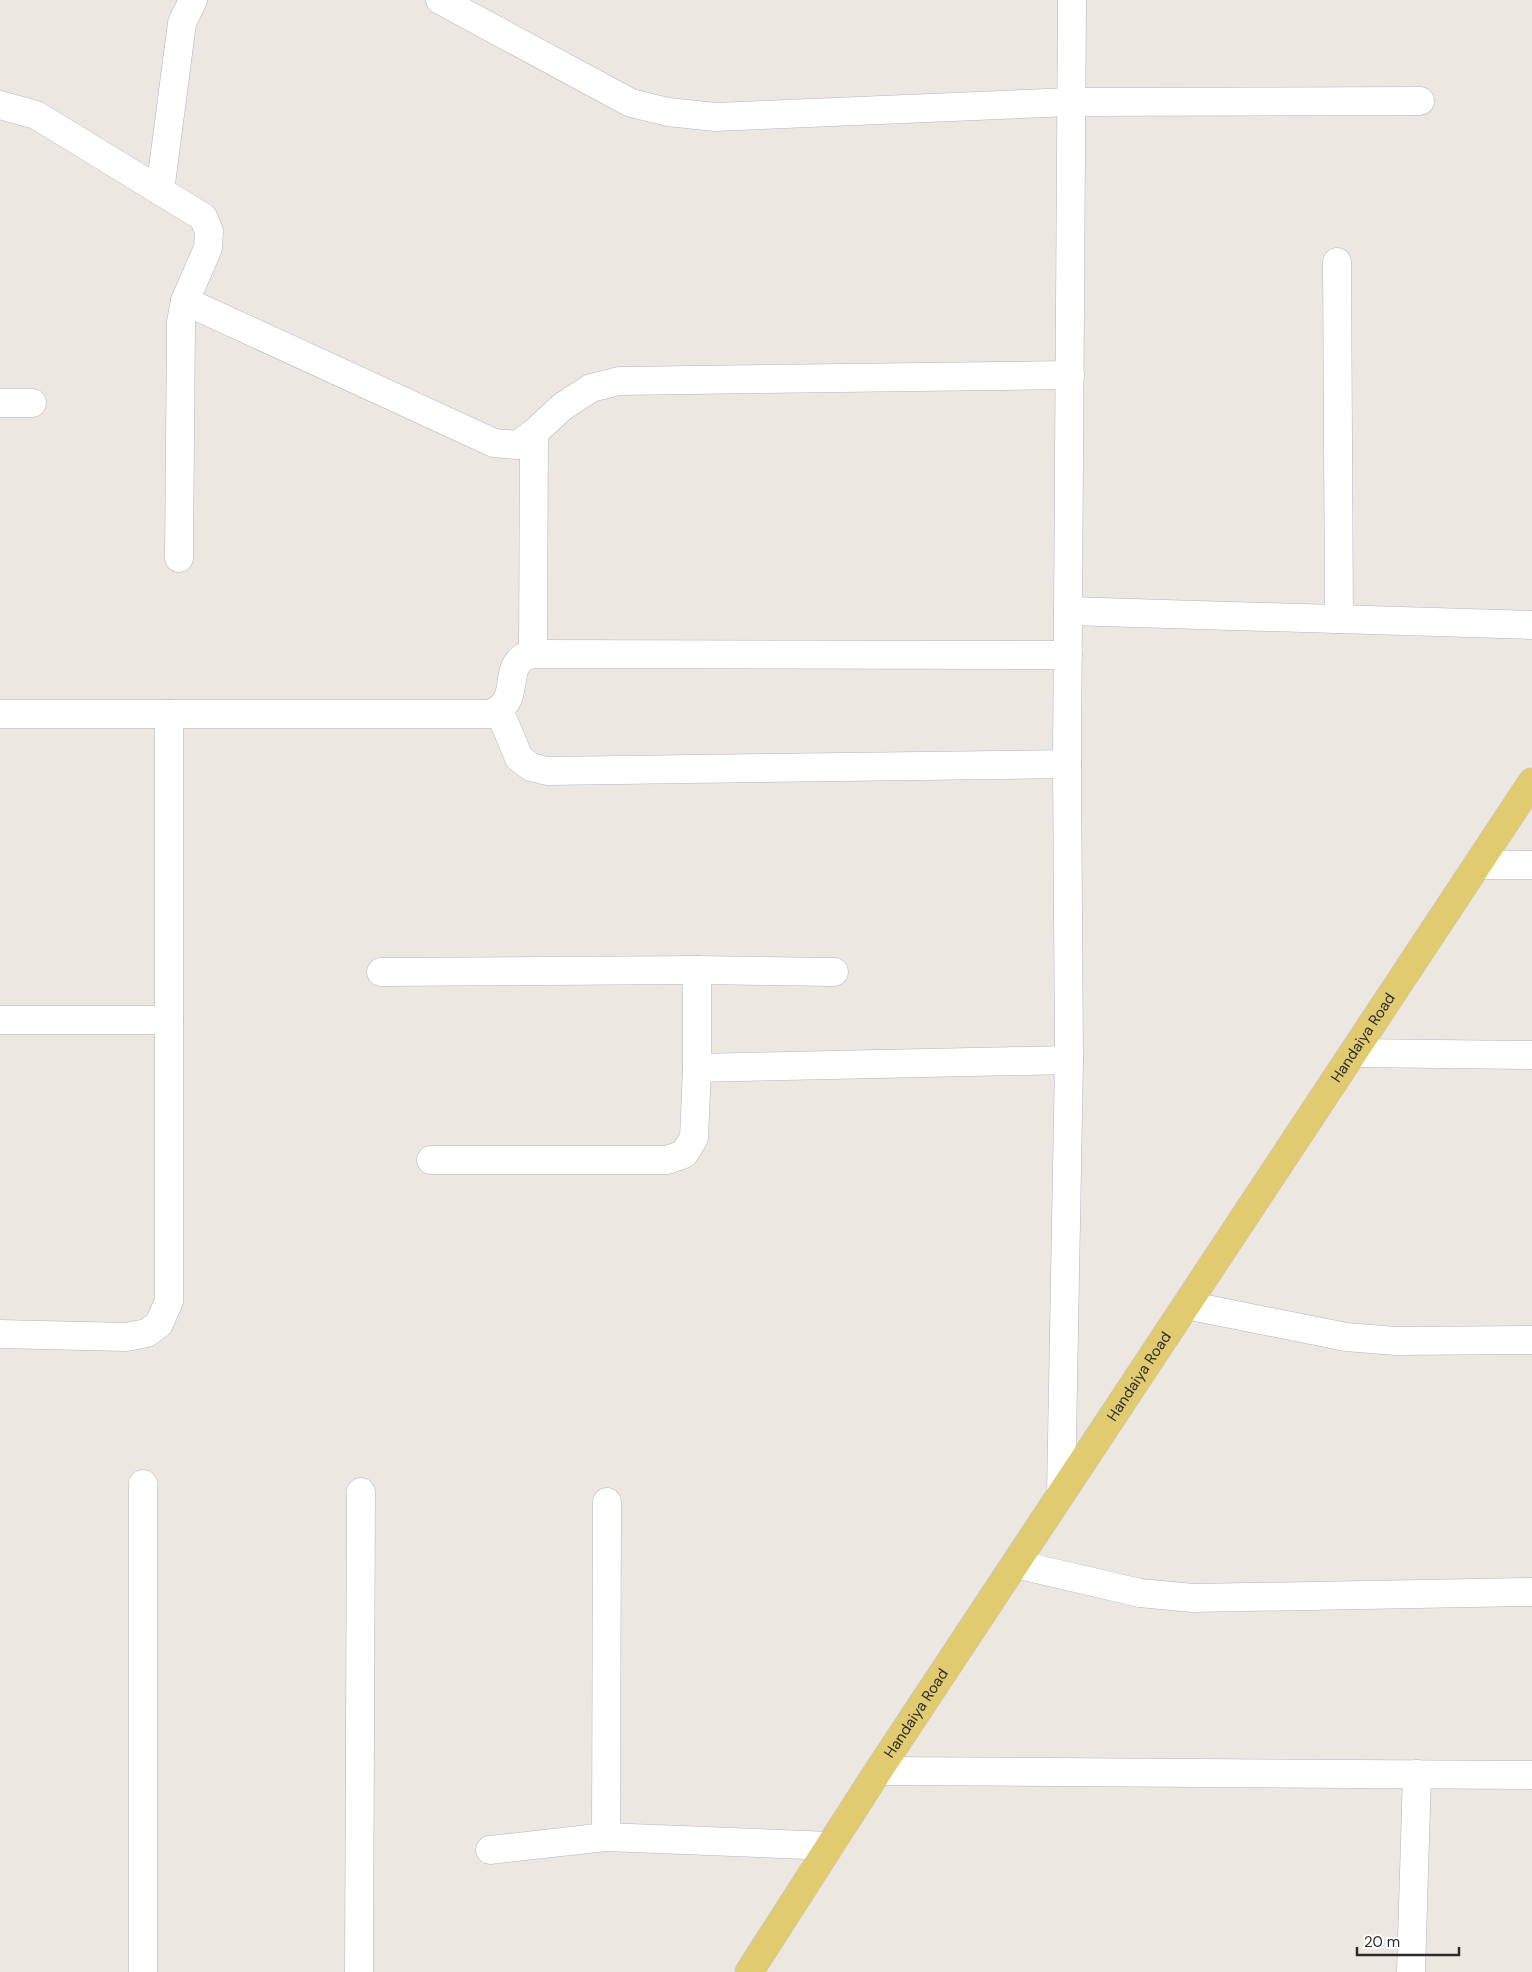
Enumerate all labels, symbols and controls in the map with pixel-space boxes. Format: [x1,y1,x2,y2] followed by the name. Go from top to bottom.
[1326,989,1400,1086] street label: Handaiya Road
[1102,1328,1176,1425] street label: Handaiya Road
[879,1665,953,1762] street label: Handaiya Road
[1357,1924,1460,1956] scale bar
[1364,1932,1400,1952] text: 20 m

